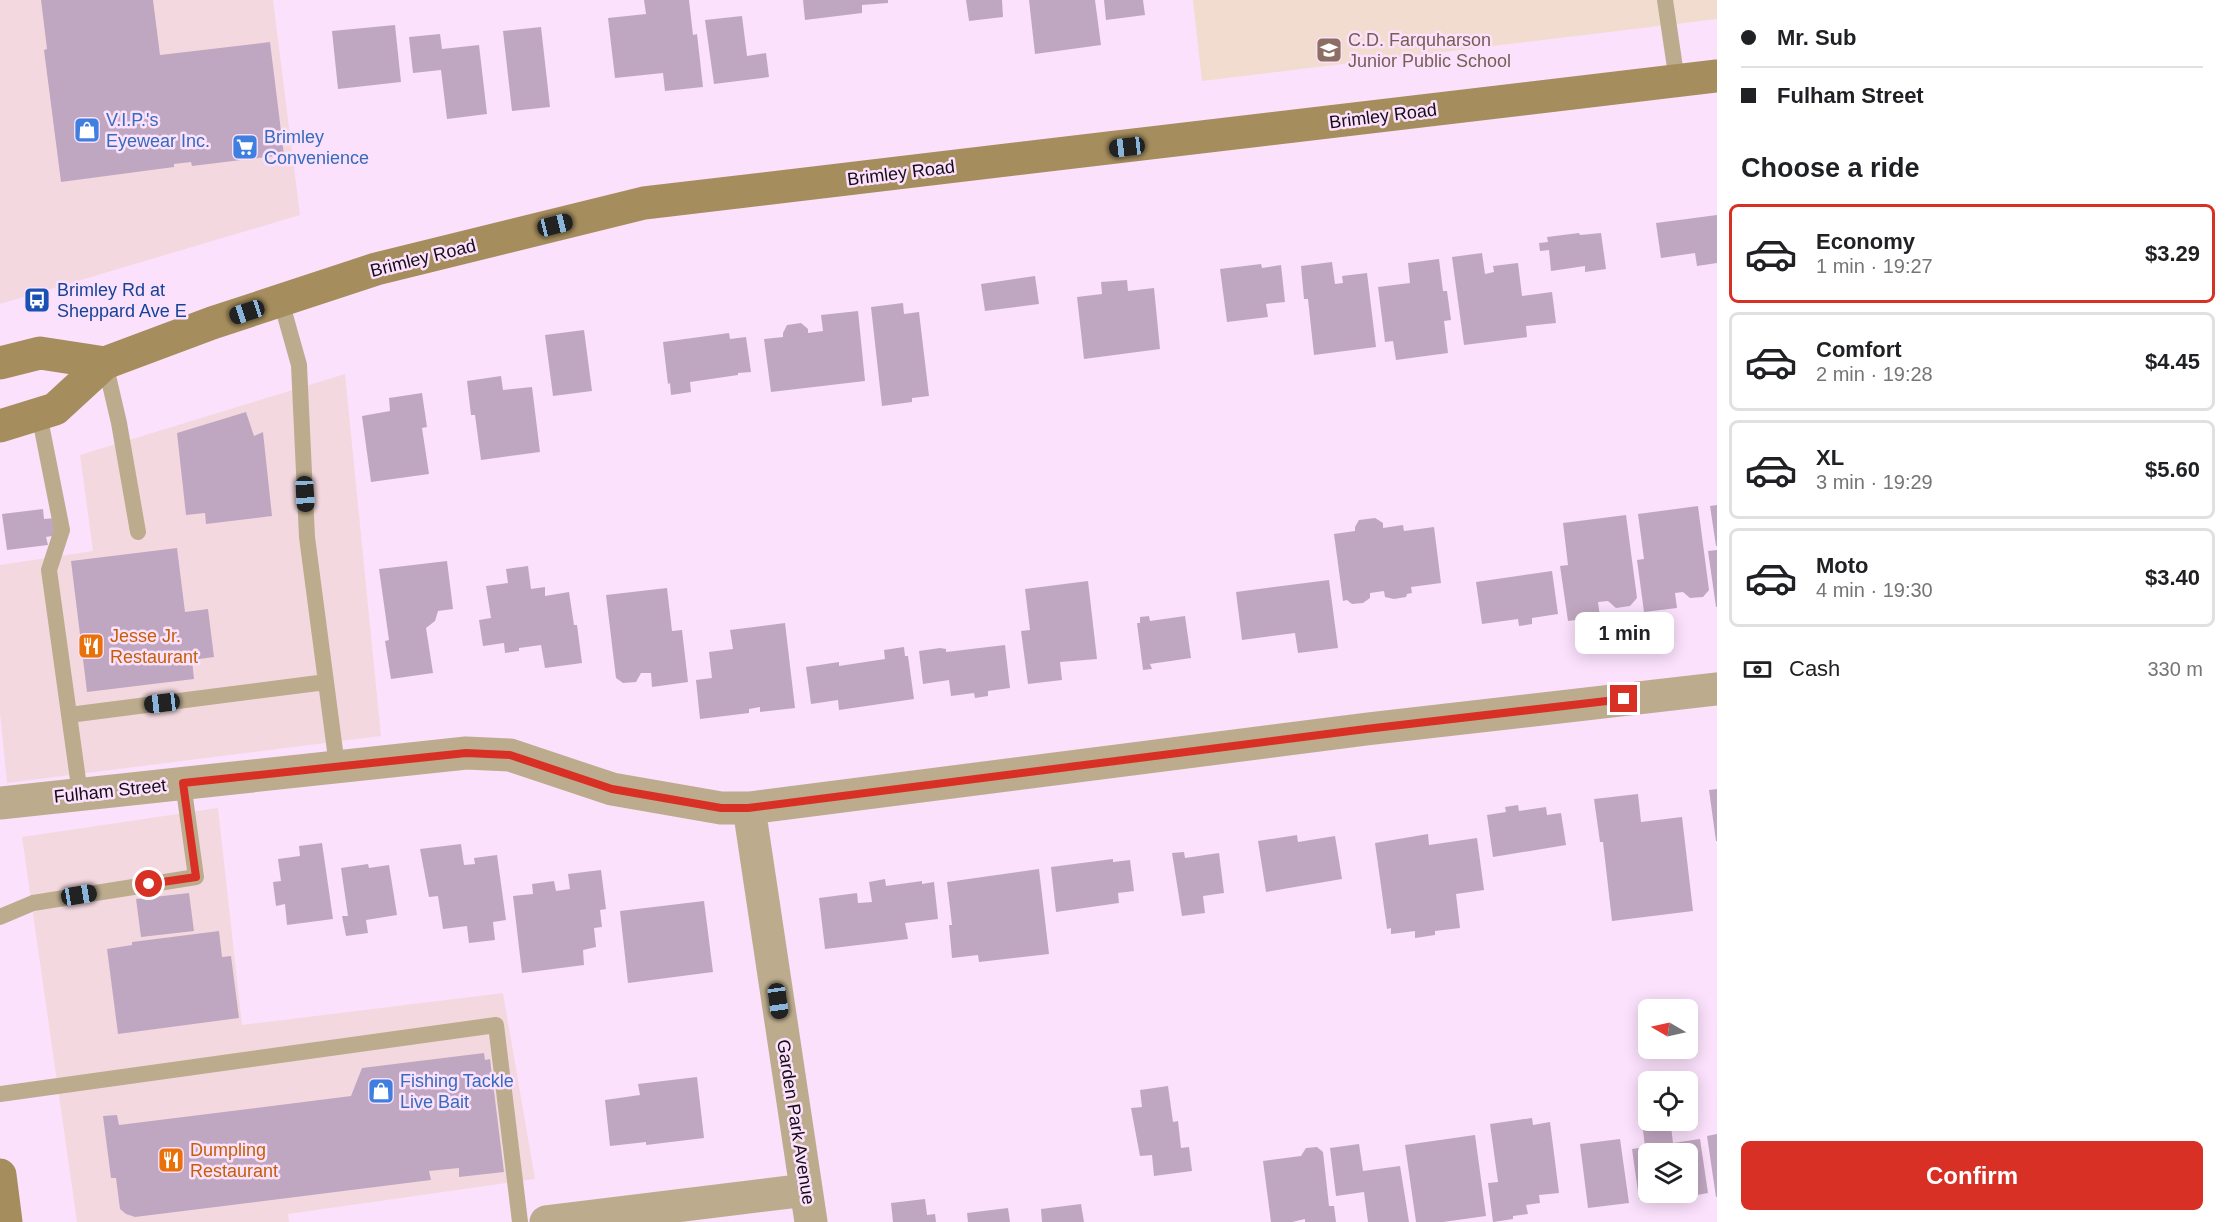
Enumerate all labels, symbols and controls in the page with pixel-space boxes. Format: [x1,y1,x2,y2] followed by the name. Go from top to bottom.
[1777,25,1856,50] text: Mr. Sub
[1348,30,1511,71] place label: C.D. Farquharson Junior Public School
[1314,35,1344,65] school or university icon: C.D. Farquharson Junior Public School
[1777,83,1924,108] text: Fulham Street
[1328,99,1438,133] street label: Brimley Road
[106,110,210,151] place label: V.I.P.'s Eyewear Inc.
[72,115,102,145] shop icon: V.I.P.'s Eyewear Inc.
[264,127,369,168] place label: Brimley Convenience
[230,132,260,162] supermarket icon: Brimley Convenience
[1108,136,1146,158] car
[1741,153,1920,183] text: Choose a ride
[846,156,956,190] street label: Brimley Road
[535,212,575,238] car
[1744,227,1798,281] icon: car
[1816,229,1915,254] text: Economy
[368,235,478,281] street label: Brimley Road
[2145,241,2200,266] text: $3.29
[1816,255,1933,277] text: 1 min · 19:27
[57,280,187,321] place label: Brimley Rd at Sheppard Ave E
[22,285,52,315] bus stop icon: Brimley Rd at Sheppard Ave E
[227,298,267,326] car
[1744,335,1798,389] icon: car
[1816,337,1902,362] text: Comfort
[2145,349,2200,374] text: $4.45
[1816,363,1933,385] text: 2 min · 19:28
[1744,443,1798,497] icon: car
[1816,445,1844,470] text: XL
[2145,457,2200,482] text: $5.60
[1816,471,1933,493] text: 3 min · 19:29
[295,476,315,512] car
[1744,551,1798,605] icon: car
[1816,553,1869,578] text: Moto
[2145,565,2200,590] text: $3.40
[1816,579,1933,601] text: 4 min · 19:30
[1574,612,1674,654] callout: 1 min
[1598,622,1651,644] text: 1 min
[110,626,198,667] place label: Jesse Jr. Restaurant
[76,631,106,661] restaurant icon: Jesse Jr. Restaurant
[1741,653,1774,686] icon: cash
[1789,656,1840,681] text: Cash
[2147,658,2203,680] text: 330 m
[1610,685,1637,712] route end
[143,692,181,714] car
[53,775,167,807] street label: Fulham Street
[135,870,162,897] route start
[60,883,98,907] car
[767,982,789,1020] car
[1638,999,1698,1059] north arrow
[1638,999,1698,1203] map controls
[773,1038,819,1206] street label: Garden Park Avenue
[400,1071,514,1112] place label: Fishing Tackle Live Bait
[1638,1071,1698,1131] button: locate
[366,1076,396,1106] shop icon: Fishing Tackle Live Bait
[190,1140,278,1181] place label: Dumpling Restaurant
[1741,1141,2203,1210] button: Confirm
[1638,1143,1698,1203] button: layers
[156,1145,186,1175] restaurant icon: Dumpling Restaurant

